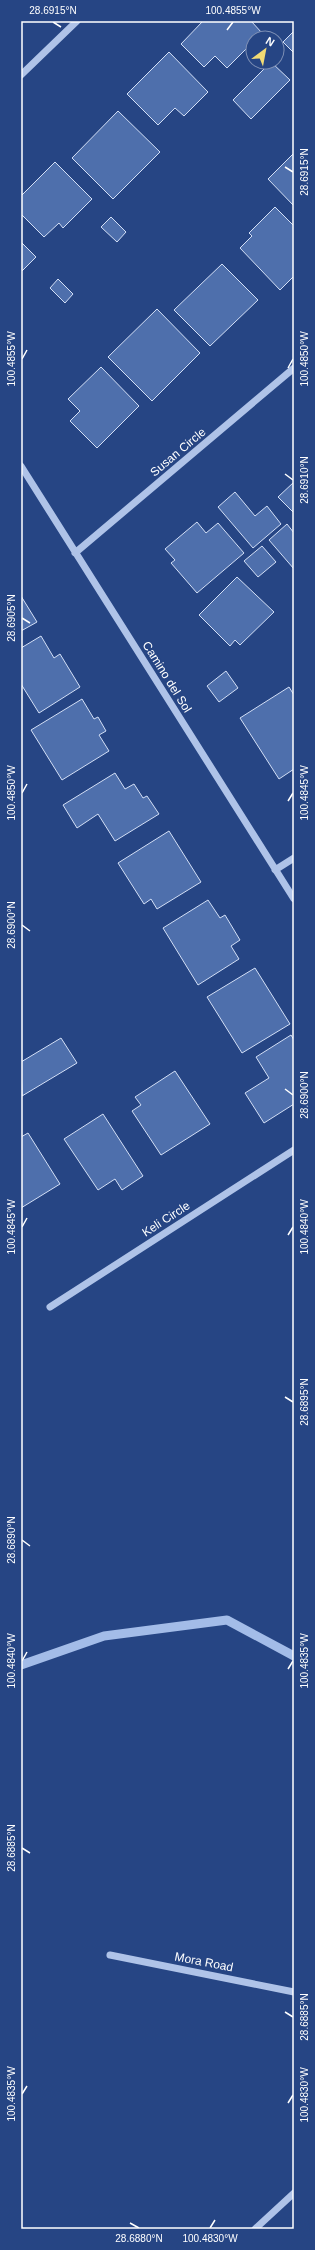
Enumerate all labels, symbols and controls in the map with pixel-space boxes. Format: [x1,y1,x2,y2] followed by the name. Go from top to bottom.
[29,5,77,16] text: 28.6915°N
[205,5,261,16] text: 100.4855°W
[245,30,285,70] north arrow
[264,34,277,49] text: N
[299,148,310,196] text: 28.6915°N
[6,331,17,387] text: 100.4855°W
[299,331,310,387] text: 100.4850°W
[147,425,209,479] street label: Susan Circle
[299,456,310,504] text: 28.6910°N
[6,594,17,642] text: 28.6905°N
[140,639,194,715] street label: Camino del Sol
[6,765,17,821] text: 100.4850°W
[299,765,310,821] text: 100.4845°W
[6,901,17,949] text: 28.6900°N
[299,1071,310,1119] text: 28.6900°N
[140,1198,193,1240] street label: Keli Circle
[6,1199,17,1255] text: 100.4845°W
[299,1199,310,1255] text: 100.4840°W
[299,1378,310,1426] text: 28.6895°N
[6,1516,17,1564] text: 28.6890°N
[6,1633,17,1689] text: 100.4840°W
[299,1633,310,1689] text: 100.4835°W
[6,1824,17,1872] text: 28.6885°N
[174,1949,234,1975] street label: Mora Road
[299,1993,310,2041] text: 28.6885°N
[6,2066,17,2122] text: 100.4835°W
[299,2067,310,2123] text: 100.4830°W
[115,2233,163,2244] text: 28.6880°N
[182,2233,238,2244] text: 100.4830°W

